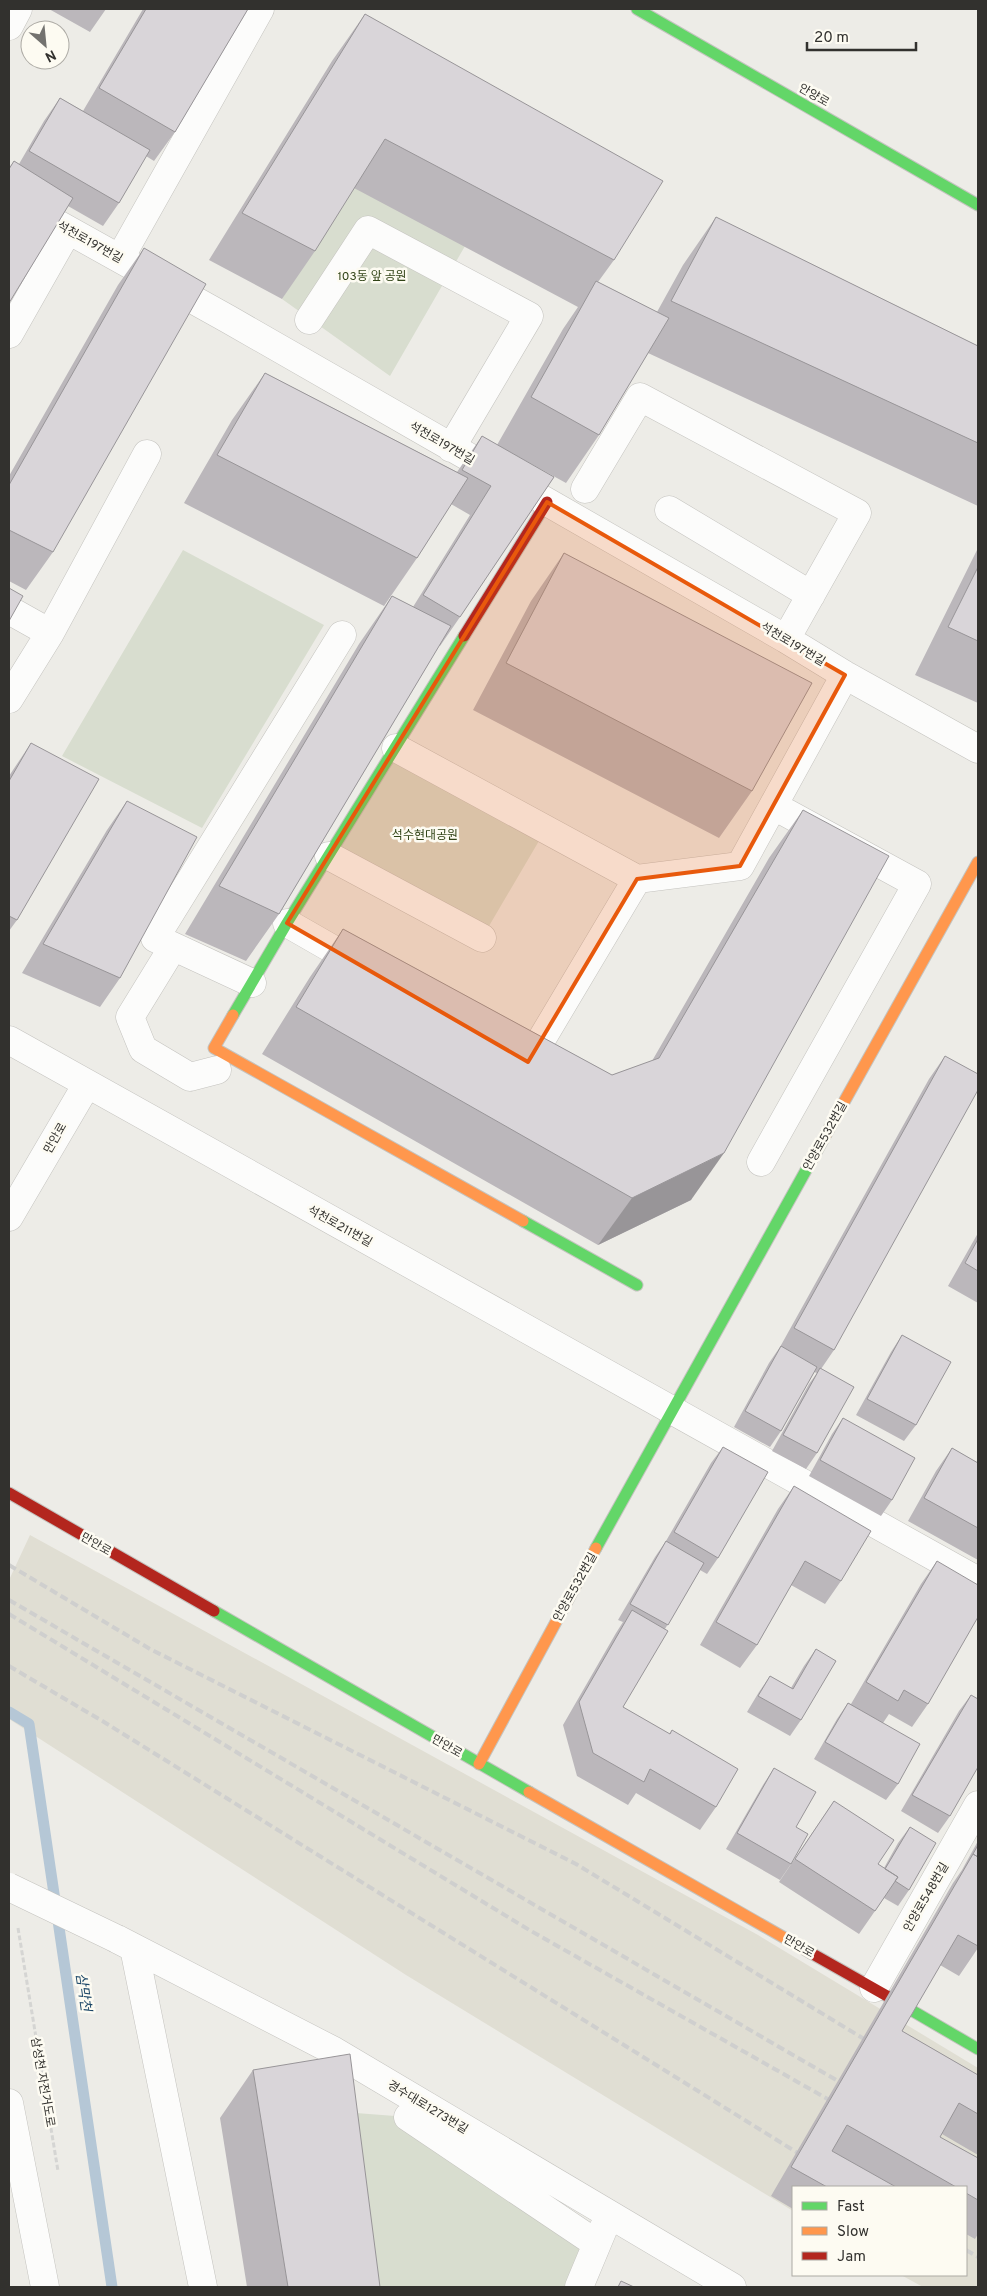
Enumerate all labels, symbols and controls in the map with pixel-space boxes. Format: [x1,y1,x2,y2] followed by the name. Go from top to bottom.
[20,20,70,70] north arrow
[807,20,916,52] scale bar
[814,29,849,48] text: 20 m
[42,45,59,65] text: N
[795,81,832,111] street label: 안양로
[54,218,125,268] street label: 석천로197번길
[337,269,407,285] park label: 103동 앞 공원
[406,419,477,469] street label: 석천로197번길
[757,619,828,670] street label: 석천로197번길
[392,828,458,844] park label: 석수현대공원
[800,1099,852,1174] street label: 안양로532번길
[41,1120,71,1157] street label: 만안로
[304,1203,375,1251] street label: 석천로211번길
[77,1530,114,1560] street label: 만안로
[550,1550,602,1625] street label: 안양로532번길
[428,1732,465,1762] street label: 만안로
[901,1860,953,1935] street label: 안양로548번길
[780,1932,817,1962] street label: 만안로
[71,1972,94,2014] water label: 삼막천
[26,2036,58,2128] street label: 삼성천 자전거도로
[384,2078,471,2138] street label: 경수대로1273번길
[792,2186,967,2276] legend
[837,2198,865,2217] text: Fast
[837,2223,869,2242] text: Slow
[837,2248,866,2267] text: Jam

